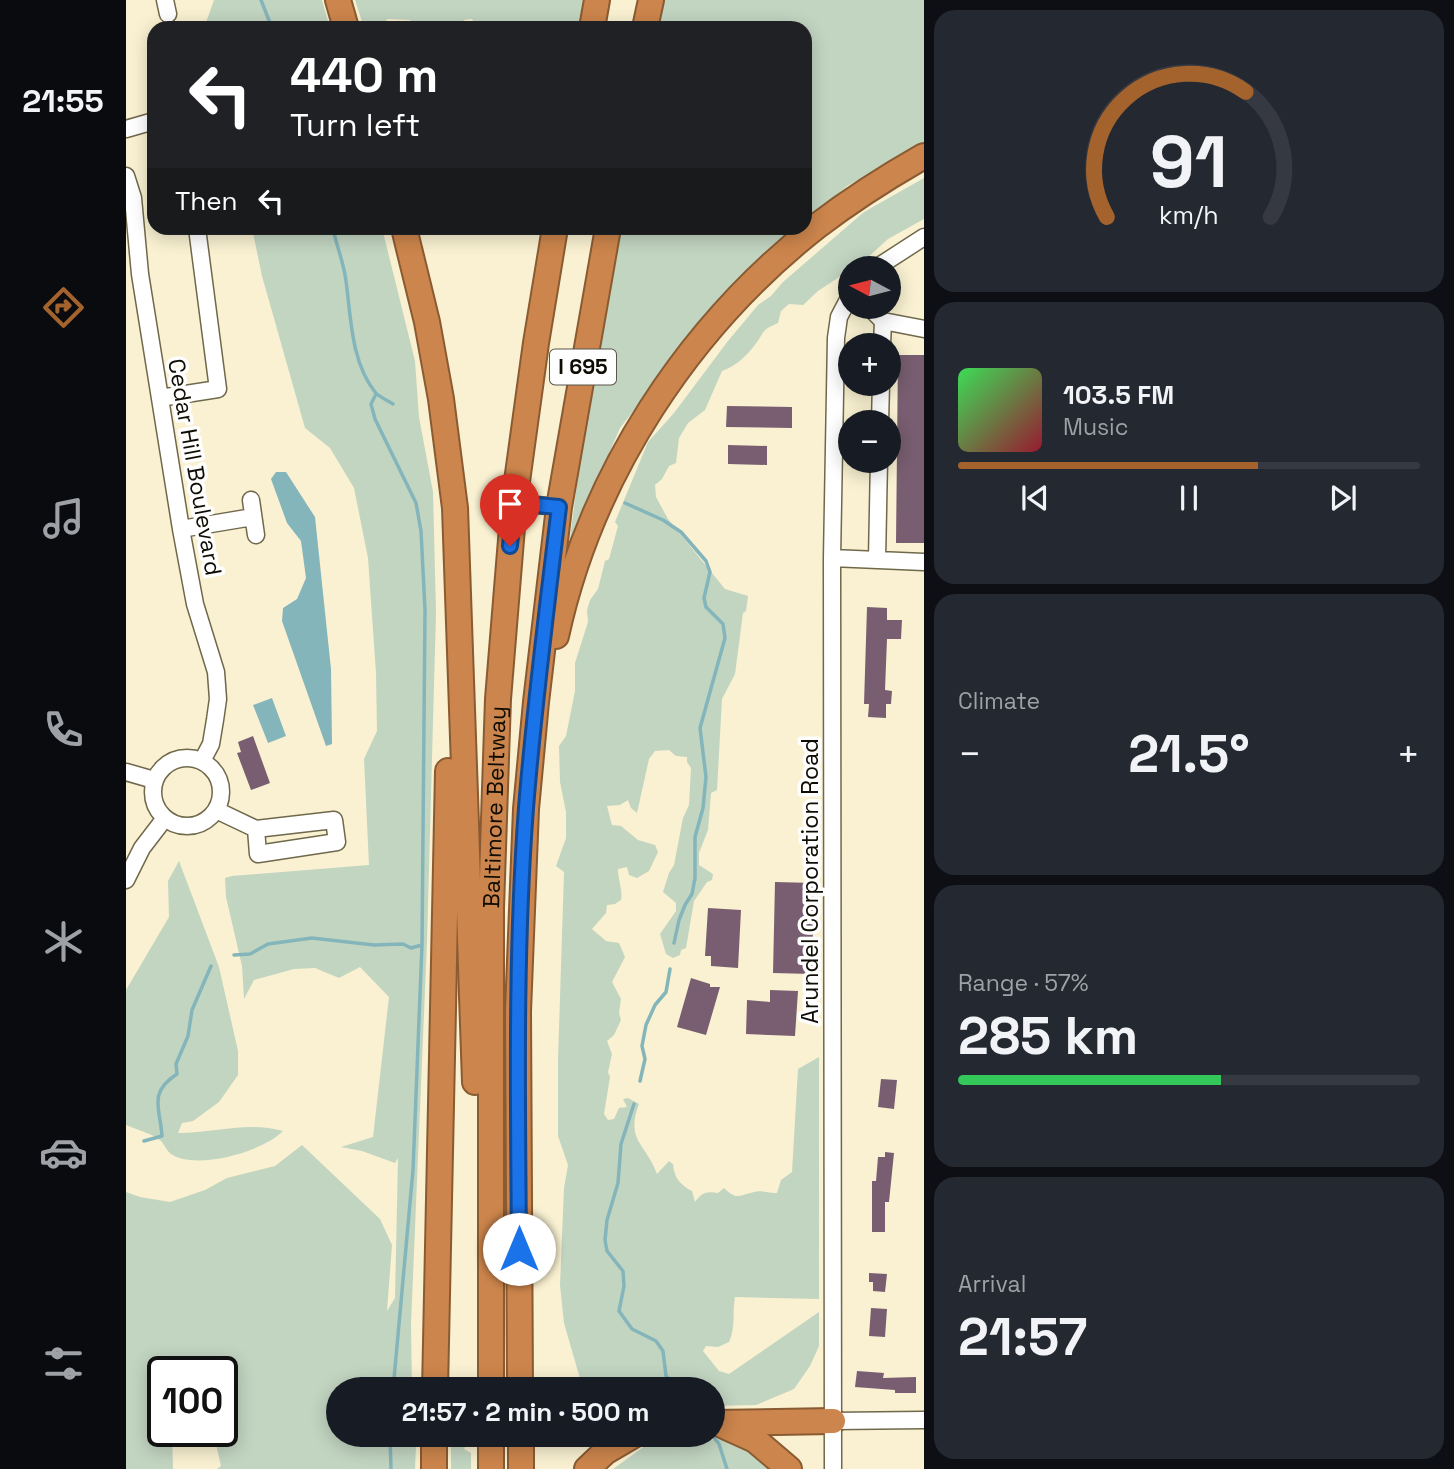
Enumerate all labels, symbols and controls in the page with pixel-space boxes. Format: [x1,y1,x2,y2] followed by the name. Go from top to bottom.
[290,44,438,106] text: 440 m
[175,49,266,140] icon: left
[22,81,104,121] text: 21:55
[290,105,420,145] text: Turn left
[1150,115,1228,208] text: 91
[252,182,290,220] icon: left
[175,184,238,218] text: Then
[1159,199,1219,231] text: km/h
[838,256,901,318] north arrow
[838,256,901,473] map controls
[39,283,88,332] icon: directions
[838,333,901,396] button: +
[550,350,616,384] road number: I 695
[161,356,229,578] street label: Cedar Hill Boulevard
[1063,378,1174,412] text: 103.5 FM
[838,410,901,473] button: −
[1063,412,1128,442] text: Music
[480,474,540,546] pin
[1016,479,1054,517] icon: previous
[1170,479,1208,517] icon: pause
[1324,479,1362,517] icon: next
[491,485,529,523] icon: arrive
[39,494,88,543] icon: music
[958,686,1040,716] text: Climate
[39,705,88,754] icon: phone
[476,705,513,909] street label: Baltimore Beltway
[1128,721,1250,787] text: 21.5°
[958,730,982,778] text: −
[1396,730,1420,778] text: +
[795,738,825,1024] street label: Arundel Corporation Road
[39,917,88,966] icon: climate
[958,968,1089,998] text: Range · 57%
[958,1003,1138,1069] text: 285 km
[39,1128,88,1177] icon: car
[482,1212,556,1286] position arrow
[958,1269,1026,1299] text: Arrival
[958,1304,1087,1370] text: 21:57
[39,1339,88,1388] icon: filters
[147,1356,238,1447] speed limit sign: 100
[402,1395,649,1429] text: 21:57 · 2 min · 500 m

